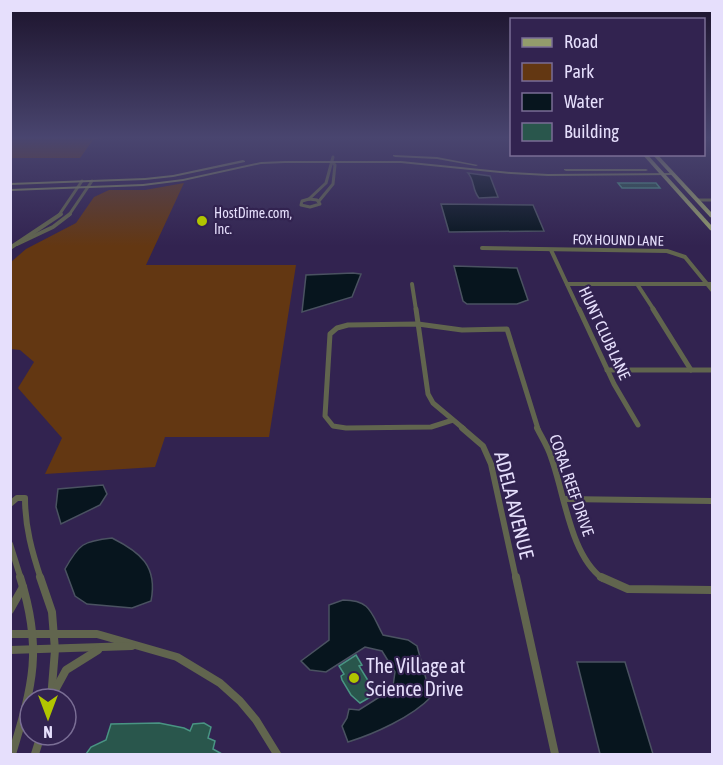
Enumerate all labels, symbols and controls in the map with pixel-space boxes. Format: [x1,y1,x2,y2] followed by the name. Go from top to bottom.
[510,18,705,156] legend
[564,31,598,52] text: Road
[564,61,594,82] text: Park
[564,91,604,112] text: Water
[564,121,619,142] text: Building
[214,205,292,237] place label: HostDime.com, Inc.
[195,214,209,228] marker: HostDime.com, Inc.
[572,231,664,249] street label: FOX HOUND LANE
[576,284,634,382] street label: HUNT CLUB LANE
[546,432,598,538] street label: CORAL REEF DRIVE
[490,449,539,561] street label: ADELA AVENUE
[366,654,466,700] place label: The Village at Science Drive
[347,671,361,685] marker: The Village at Science Drive
[18,687,78,747] north arrow
[43,723,53,741] text: N

